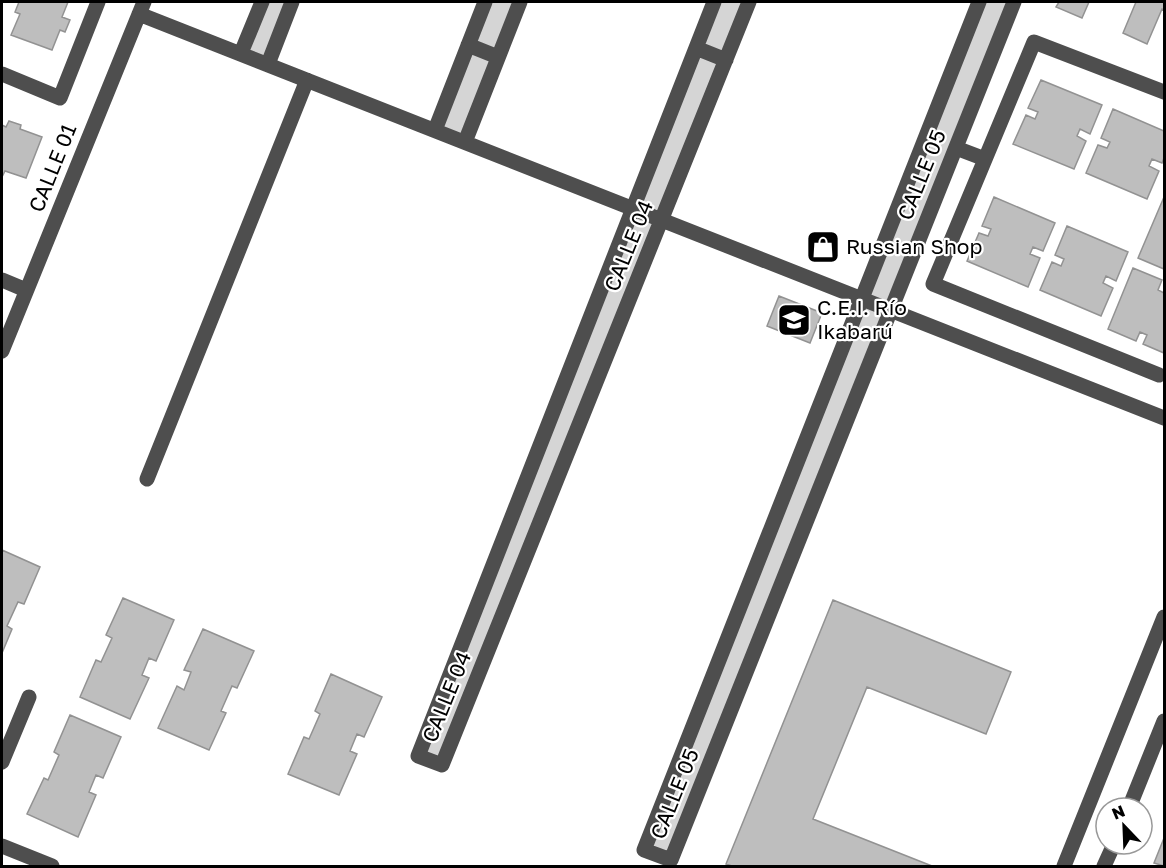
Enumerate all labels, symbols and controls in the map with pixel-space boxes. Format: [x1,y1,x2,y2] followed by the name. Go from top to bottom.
[23,120,82,216] street label: CALLE 01
[891,126,951,224] street label: CALLE 05
[598,196,658,295] street label: CALLE 04
[805,229,841,265] shop icon: Russian Shop
[846,233,982,259] place label: Russian Shop
[817,294,907,344] place label: C.E.I. Río Ikabarú
[776,302,812,338] school or university icon: C.E.I. Río Ikabarú
[416,647,476,746] street label: CALLE 04
[644,745,704,843] street label: CALLE 05
[1094,796,1154,856] north arrow
[1109,801,1128,824] text: N

